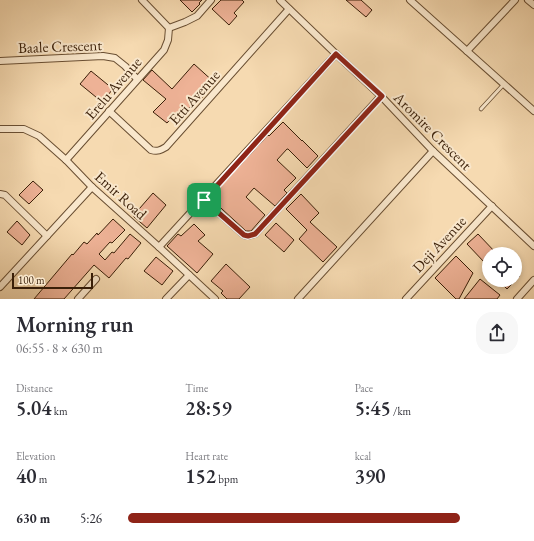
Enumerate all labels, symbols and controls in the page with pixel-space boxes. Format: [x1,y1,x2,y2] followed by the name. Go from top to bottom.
[18,35,103,57] street label: Baale Crescent
[81,53,145,123] street label: Erelu Avenue
[164,66,224,128] street label: Etti Avenue
[389,87,476,174] street label: Aromire Crescent
[91,167,151,223] street label: Emir Road
[187,183,221,217] pin
[193,189,215,211] icon: arrive
[408,212,470,276] street label: Deji Avenue
[482,247,522,287] map controls
[482,247,522,287] button: locate
[12,271,93,290] scale bar
[18,273,45,287] text: 100 m
[16,310,134,339] text: Morning run
[476,312,518,354] button: share
[16,340,103,357] text: 06:55 · 8 × 630 m
[16,381,53,395] text: Distance
[185,381,208,395] text: Time
[355,381,373,395] text: Pace
[16,395,52,421] text: 5.04
[185,395,232,421] text: 28:59
[355,395,391,421] text: 5:45
[52,404,68,418] text: km
[391,404,411,418] text: /km
[16,449,56,463] text: Elevation
[185,449,228,463] text: Heart rate
[355,449,371,463] text: kcal
[16,463,37,489] text: 40
[185,463,216,489] text: 152
[355,463,385,489] text: 390
[37,472,47,486] text: m
[216,472,238,486] text: bpm
[16,510,50,527] text: 630 m
[80,510,102,527] text: 5:26

